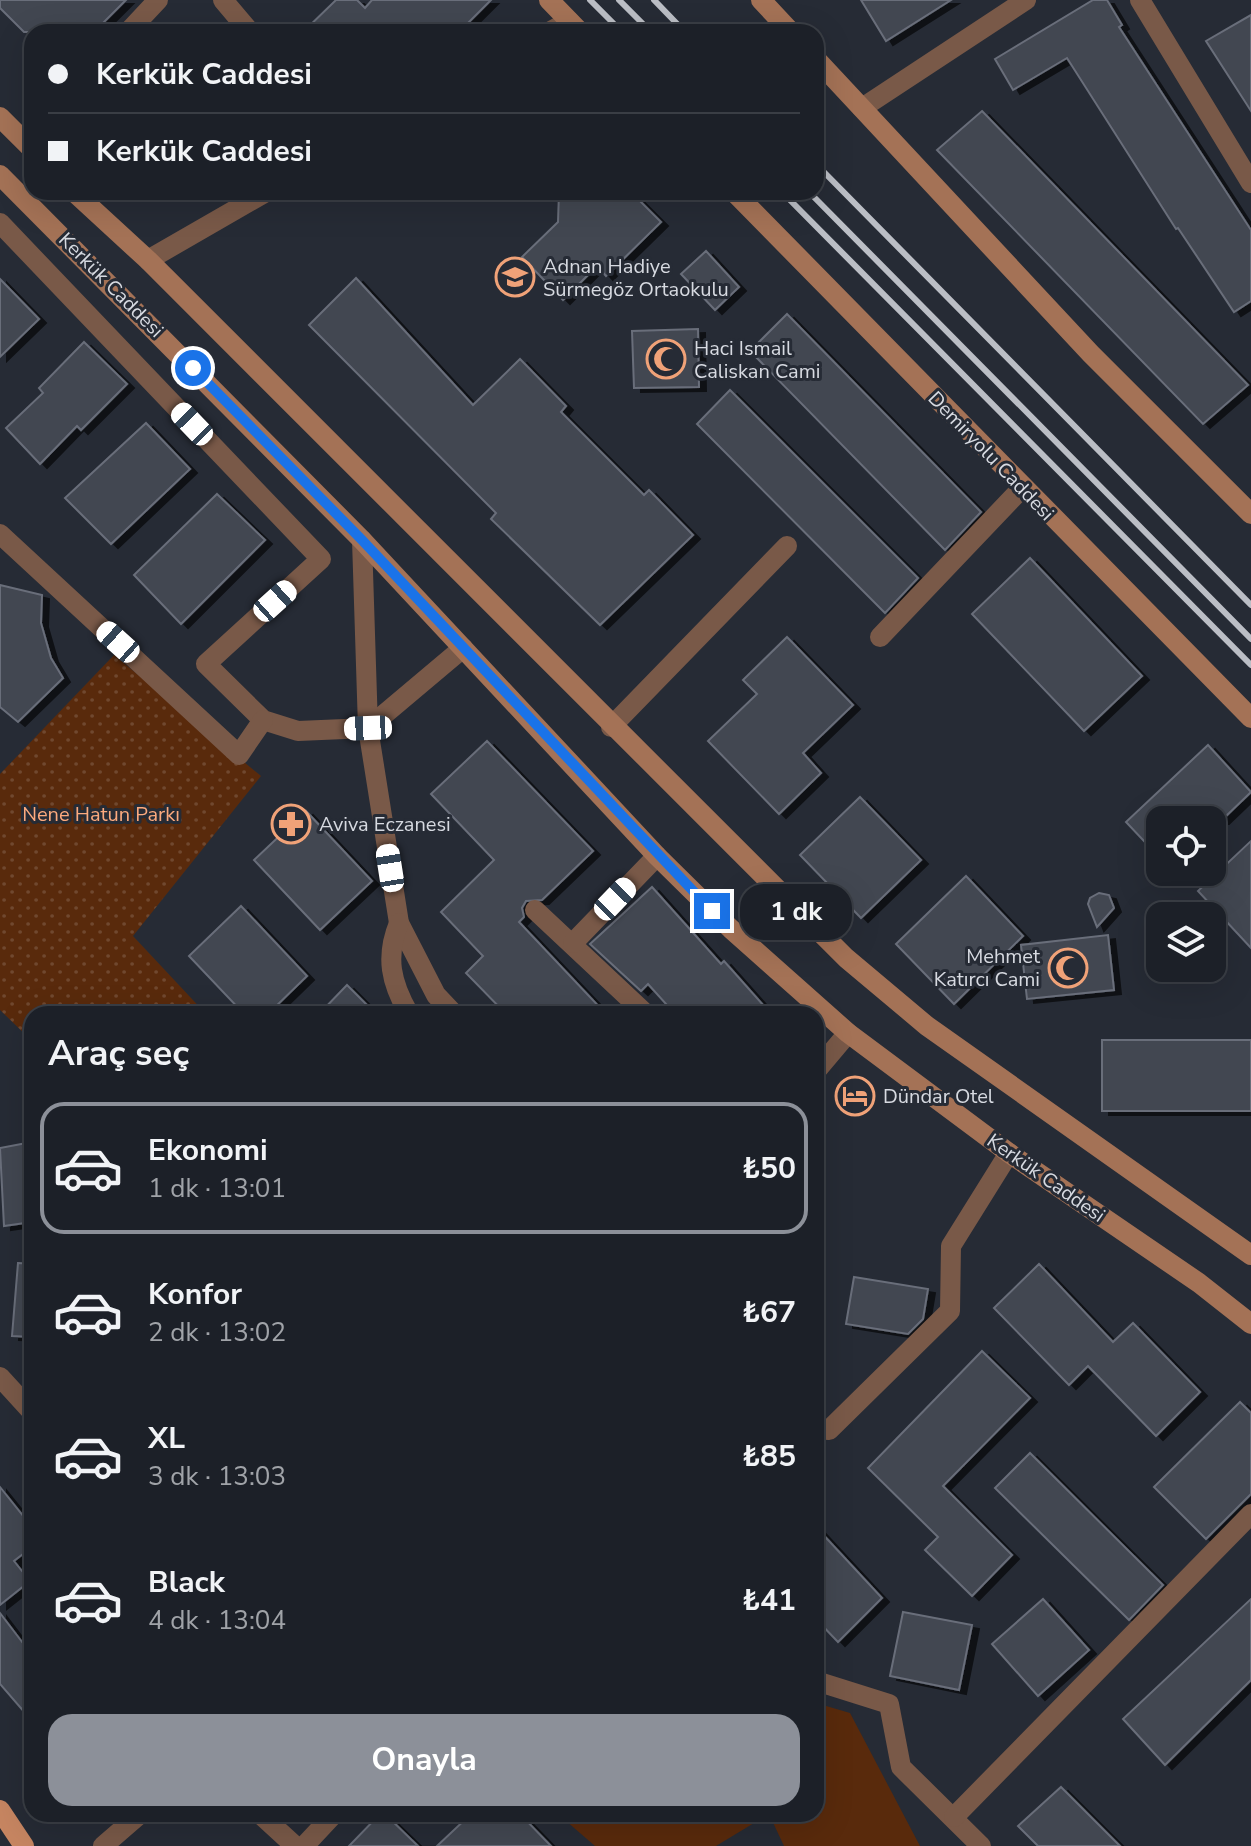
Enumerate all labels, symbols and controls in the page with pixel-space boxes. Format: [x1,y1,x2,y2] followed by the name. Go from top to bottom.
[96,54,312,95] text: Kerkük Caddesi
[96,131,312,172] text: Kerkük Caddesi
[53,227,169,343] street label: Kerkük Caddesi
[543,253,729,303] place label: Adnan Hadiye Sürmegöz Ortaokulu
[494,256,536,298] school or university icon: Adnan Hadiye Sürmegöz Ortaokulu
[694,335,820,385] place label: Haci Ismail Caliskan Cami
[645,338,687,380] mosque icon: Haci Ismail Caliskan Cami
[175,350,211,386] route start
[922,385,1060,527] street label: Demiryolu Caddesi
[167,398,217,450] car
[249,576,301,626] car
[92,617,144,667] car
[344,715,392,741] car
[22,801,180,828] park label: Nene Hatun Parkı
[270,803,312,845] pharmacy icon: Aviva Eczanesi
[1146,806,1226,982] map controls
[1146,806,1226,886] button: locate
[319,811,451,838] place label: Aviva Eczanesi
[374,842,406,894] car
[590,873,640,925] car
[740,883,852,939] callout: 1 dk
[694,893,730,929] route end
[770,894,822,929] text: 1 dk
[1146,902,1226,982] button: layers
[934,943,1041,993] place label: Mehmet Katırcı Cami
[1047,947,1089,989] mosque icon: Mehmet Katırcı Cami
[48,1029,189,1078] text: Araç seç
[834,1075,876,1117] hotel icon: Dündar Otel
[883,1083,994,1110] place label: Dündar Otel
[982,1127,1110,1229] street label: Kerkük Caddesi
[148,1130,268,1171] text: Ekonomi
[52,1132,124,1204] icon: car
[742,1148,796,1189] text: ₺50
[148,1171,286,1206] text: 1 dk · 13:01
[148,1274,242,1315] text: Konfor
[52,1276,124,1348] icon: car
[742,1292,796,1333] text: ₺67
[148,1315,286,1350] text: 2 dk · 13:02
[148,1418,185,1459] text: XL
[52,1420,124,1492] icon: car
[742,1436,796,1477] text: ₺85
[148,1459,286,1494] text: 3 dk · 13:03
[148,1562,225,1603] text: Black
[52,1564,124,1636] icon: car
[742,1580,796,1621] text: ₺41
[148,1603,286,1638] text: 4 dk · 13:04
[48,1714,800,1806] button: Onayla

